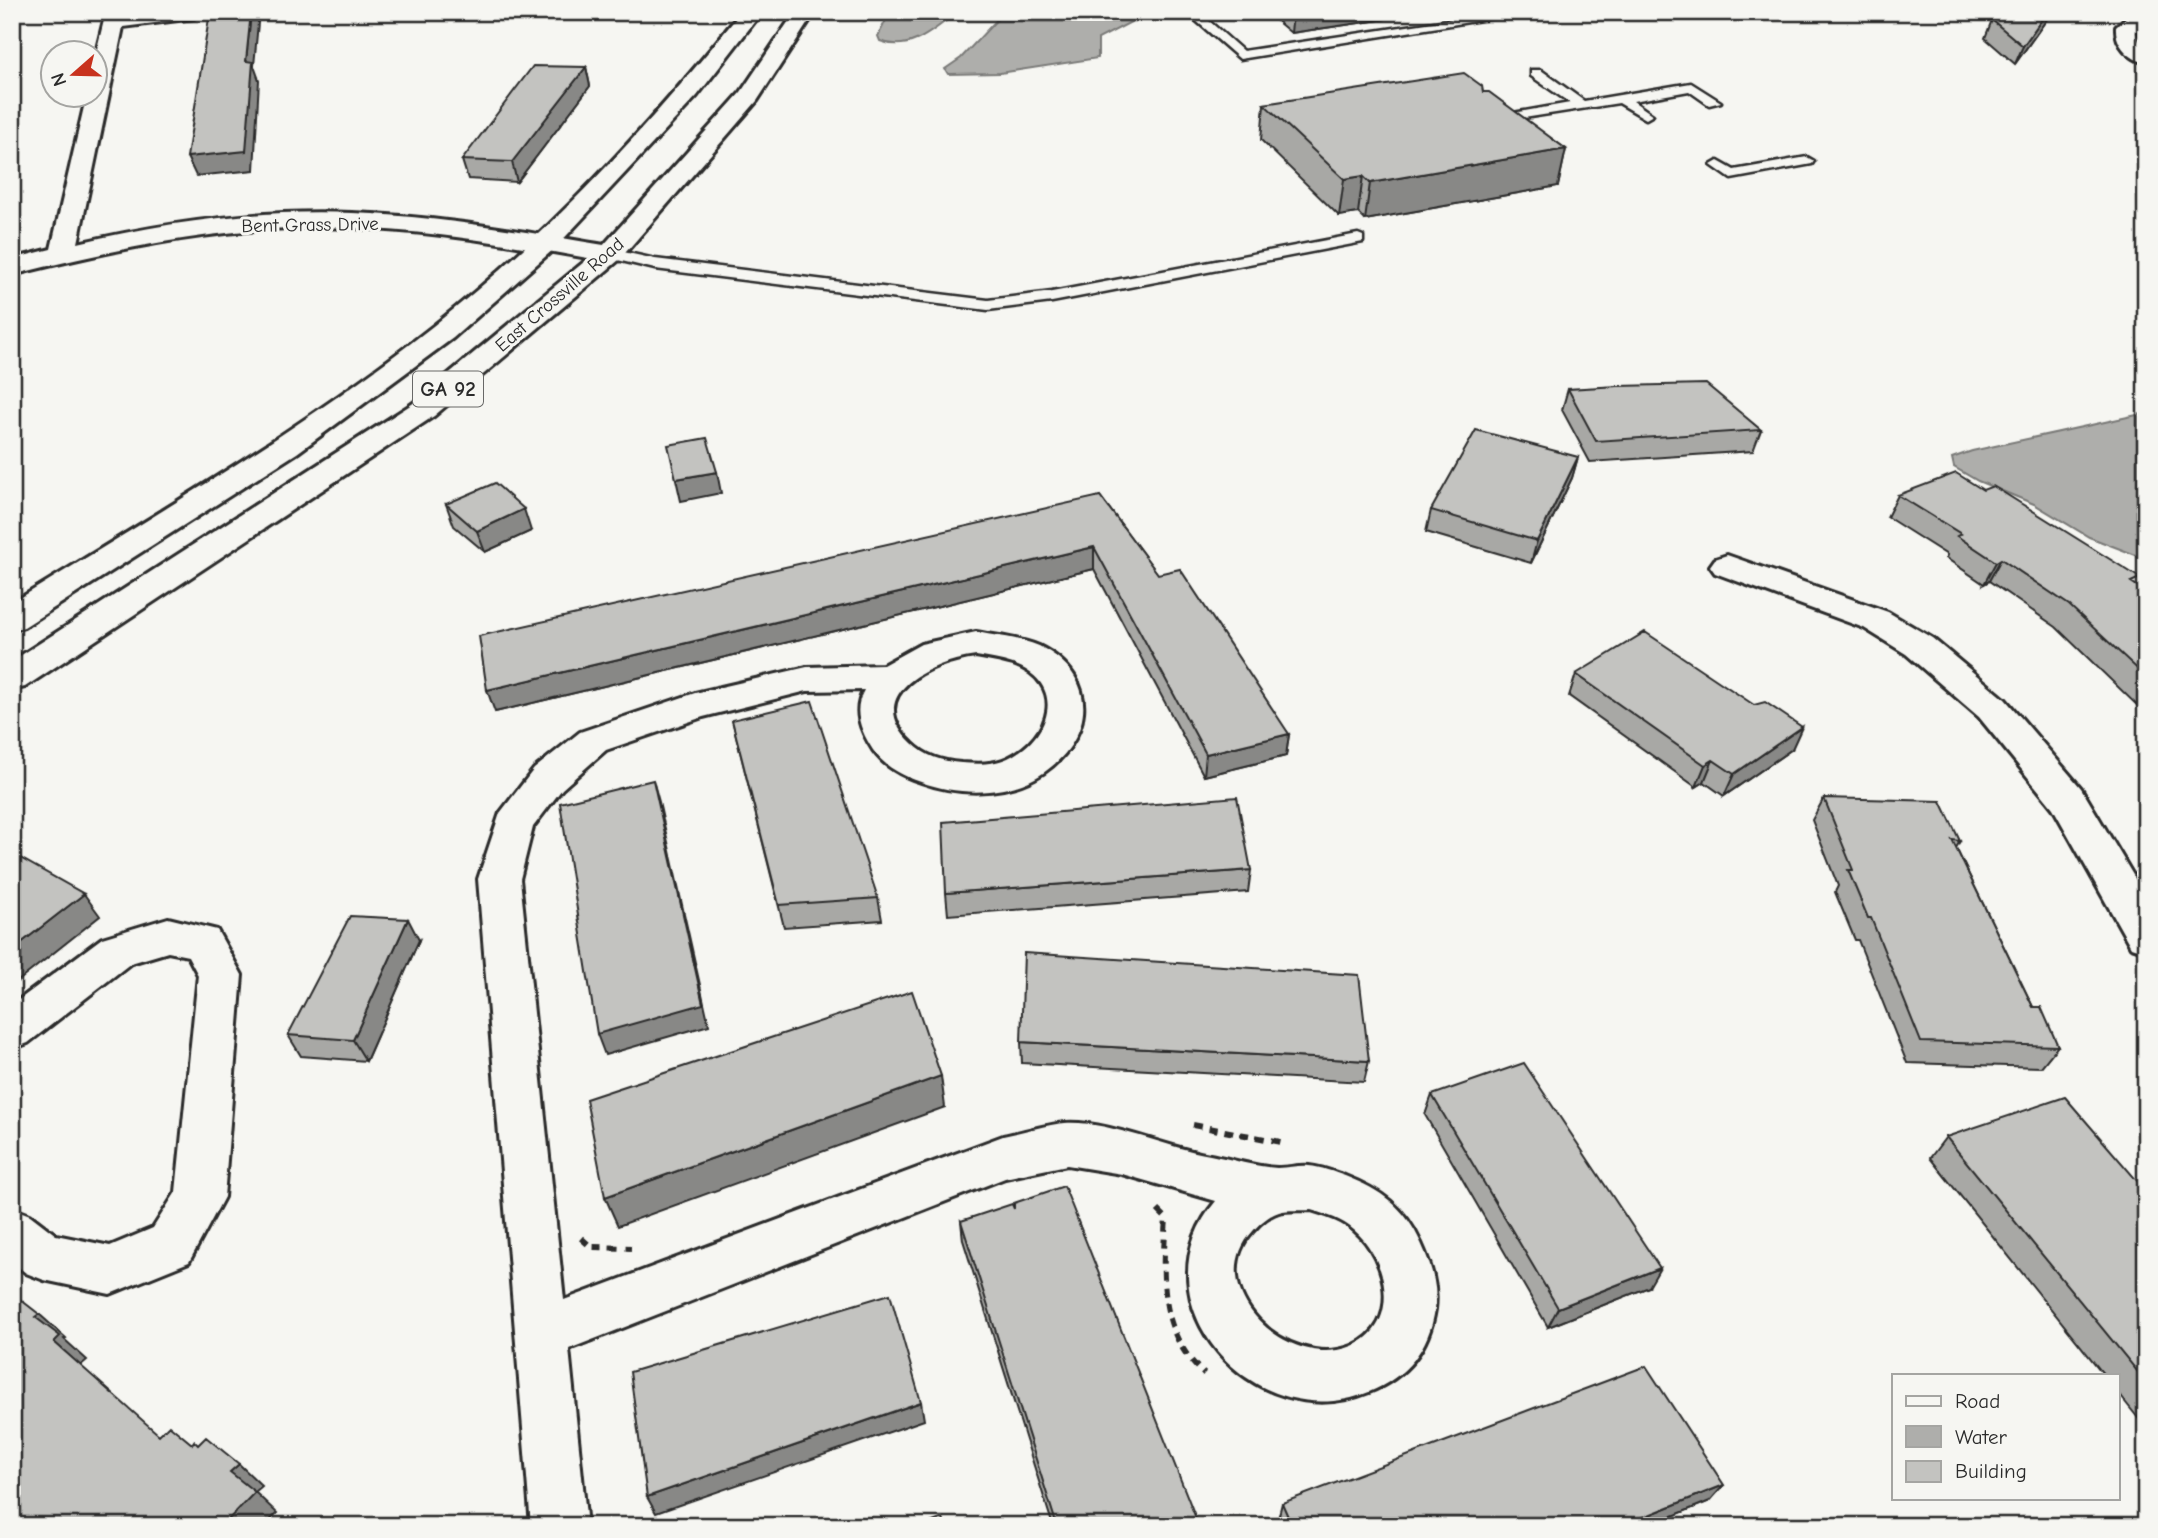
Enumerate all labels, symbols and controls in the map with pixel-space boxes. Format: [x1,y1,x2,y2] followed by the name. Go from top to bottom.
[38,38,108,108] north arrow
[47,70,71,89] text: N
[241,213,379,237] street label: Bent Grass Drive
[491,233,628,357] street label: East Crossville Road
[413,372,483,406] road number: GA 92
[1892,1374,2120,1500] legend
[1955,1389,2000,1413] text: Road
[1955,1425,2008,1449] text: Water
[1955,1459,2027,1483] text: Building

